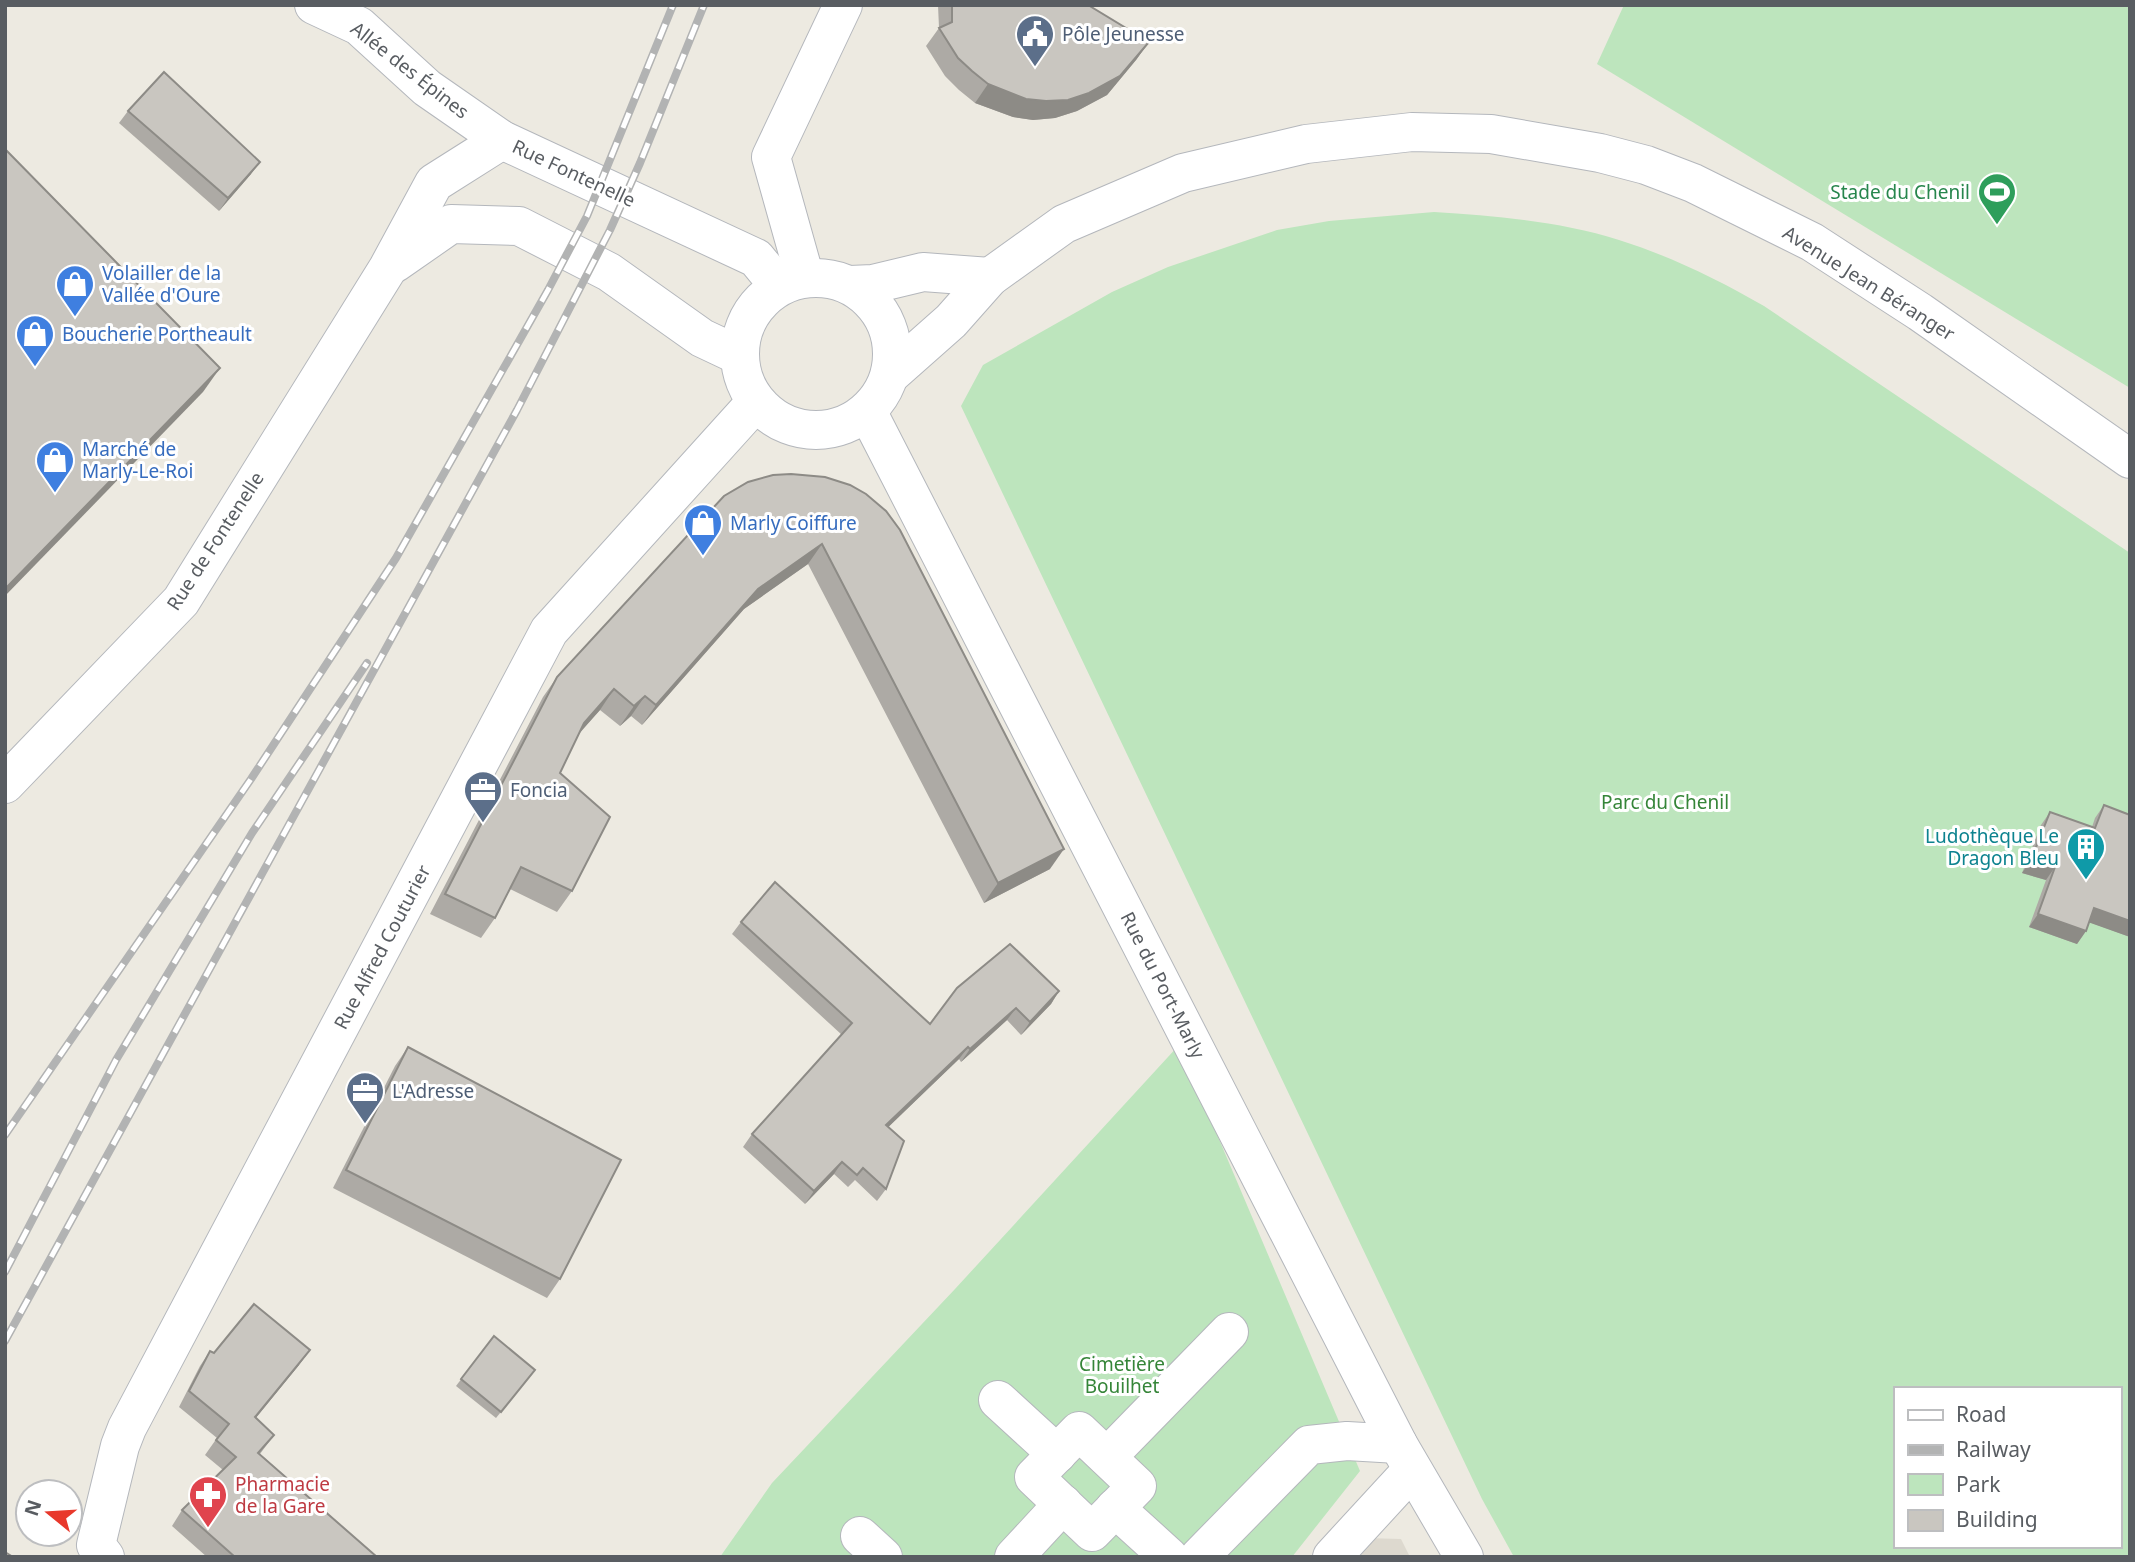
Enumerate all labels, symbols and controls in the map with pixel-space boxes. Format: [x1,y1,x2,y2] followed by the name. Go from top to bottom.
[1014,13,1056,68] public building icon: Pôle Jeunesse
[345,16,475,124] street label: Allée des Épines
[1062,21,1185,47] place label: Pôle Jeunesse
[508,133,640,213] street label: Rue Fontenelle
[1976,171,2018,226] sports icon: Stade du Chenil
[1830,179,1970,205] place label: Stade du Chenil
[1778,219,1960,347] street label: Avenue Jean Béranger
[102,260,221,308] place label: Volailler de la Vallée d'Oure
[54,263,96,318] shop icon: Volailler de la Vallée d'Oure
[14,313,56,368] shop icon: Boucherie Portheault
[62,321,252,347] place label: Boucherie Portheault
[82,436,193,484] place label: Marché de Marly-Le-Roi
[34,439,76,494] shop icon: Marché de Marly-Le-Roi
[160,467,270,615] street label: Rue de Fontenelle
[682,502,724,557] shop icon: Marly Coiffure
[730,510,857,536] place label: Marly Coiffure
[462,769,504,824] office icon: Foncia
[510,777,568,803] place label: Foncia
[1601,789,1729,815] park label: Parc du Chenil
[1925,823,2059,871] place label: Ludothèque Le Dragon Bleu
[2065,826,2107,881] building icon: Ludothèque Le Dragon Bleu
[328,860,436,1034] street label: Rue Alfred Couturier
[1115,907,1211,1063] street label: Rue du Port-Marly
[344,1070,386,1125] office icon: L'Adresse
[392,1078,474,1104] place label: L'Adresse
[1079,1351,1165,1399] park label: Cimetière Bouilhet
[1894,1387,2121,1548] legend
[1956,1400,2006,1428] text: Road
[1956,1435,2031,1463] text: Railway
[1956,1470,2001,1498] text: Park
[235,1471,330,1519] place label: Pharmacie de la Gare
[187,1474,229,1529] pharmacy icon: Pharmacie de la Gare
[14,1478,84,1548] north arrow
[18,1496,48,1519] text: N
[1956,1505,2038,1533] text: Building

